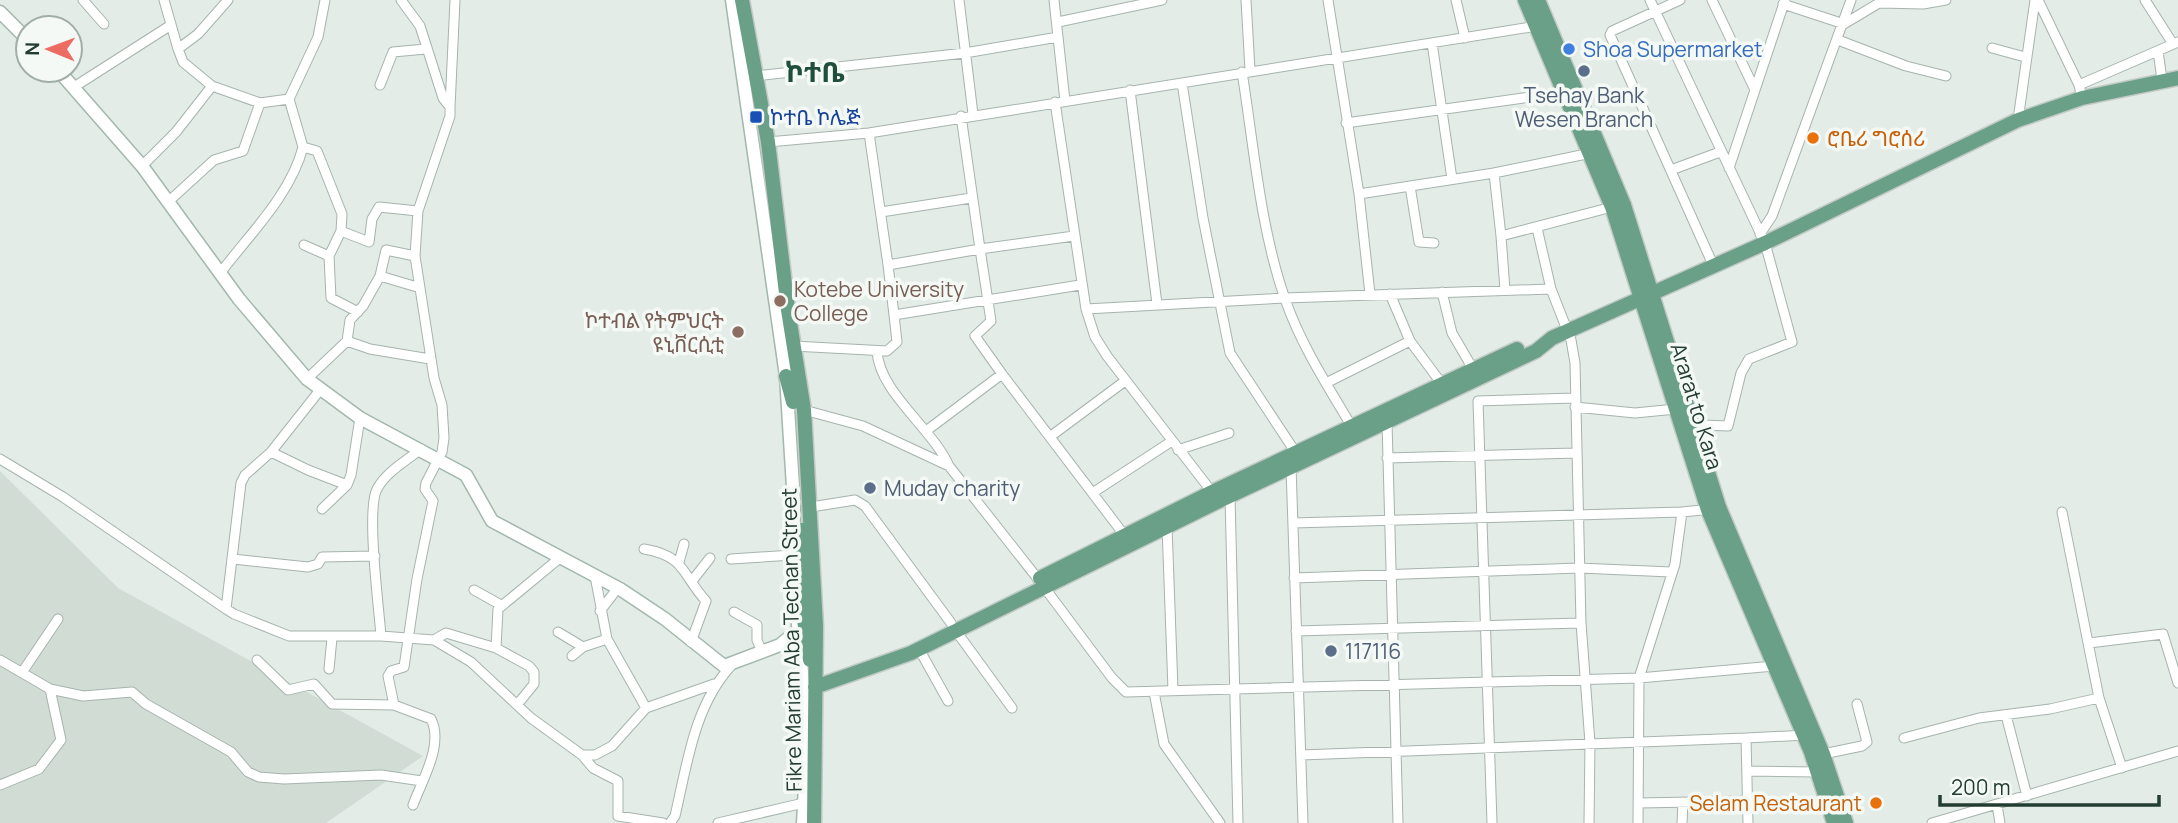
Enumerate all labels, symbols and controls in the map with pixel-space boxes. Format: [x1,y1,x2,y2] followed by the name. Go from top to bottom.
[14,14,84,84] north arrow
[1583,35,1762,63] place label: Shoa Supermarket
[1561,41,1577,57] marker: Shoa Supermarket
[19,42,45,56] text: N
[785,52,845,90] district label: ኮተቤ
[1576,63,1592,79] marker: Tsehay Bank Wesen Branch
[1515,81,1653,133] place label: Tsehay Bank Wesen Branch
[770,103,861,131] place label: ኮተቤ ኮሌጅ
[748,109,764,125] marker: ኮተቤ ኮሌጅ
[1827,124,1925,152] place label: ሮቤሪ ግሮሰሪ
[1805,130,1821,146] marker: ሮቤሪ ግሮሰሪ
[794,275,964,327] place label: Kotebe University College
[772,293,788,309] marker: Kotebe University College
[585,306,724,358] place label: ኮተብል የትምህርት ዩኒቨርሲቲ
[730,324,746,340] marker: ኮተብል የትምህርት ዩኒቨርሲቲ
[1664,339,1730,473] street label: Ararat to Kara
[884,474,1020,502] place label: Muday charity
[862,480,878,496] marker: Muday charity
[774,488,808,792] street label: Fikre Mariam Aba Techan Street
[1345,637,1401,665] place label: 117116
[1323,643,1339,659] marker: 117116
[1940,764,2159,808] scale bar
[1951,773,2011,801] text: 200 m
[1689,789,1862,817] place label: Selam Restaurant
[1868,795,1884,811] marker: Selam Restaurant

